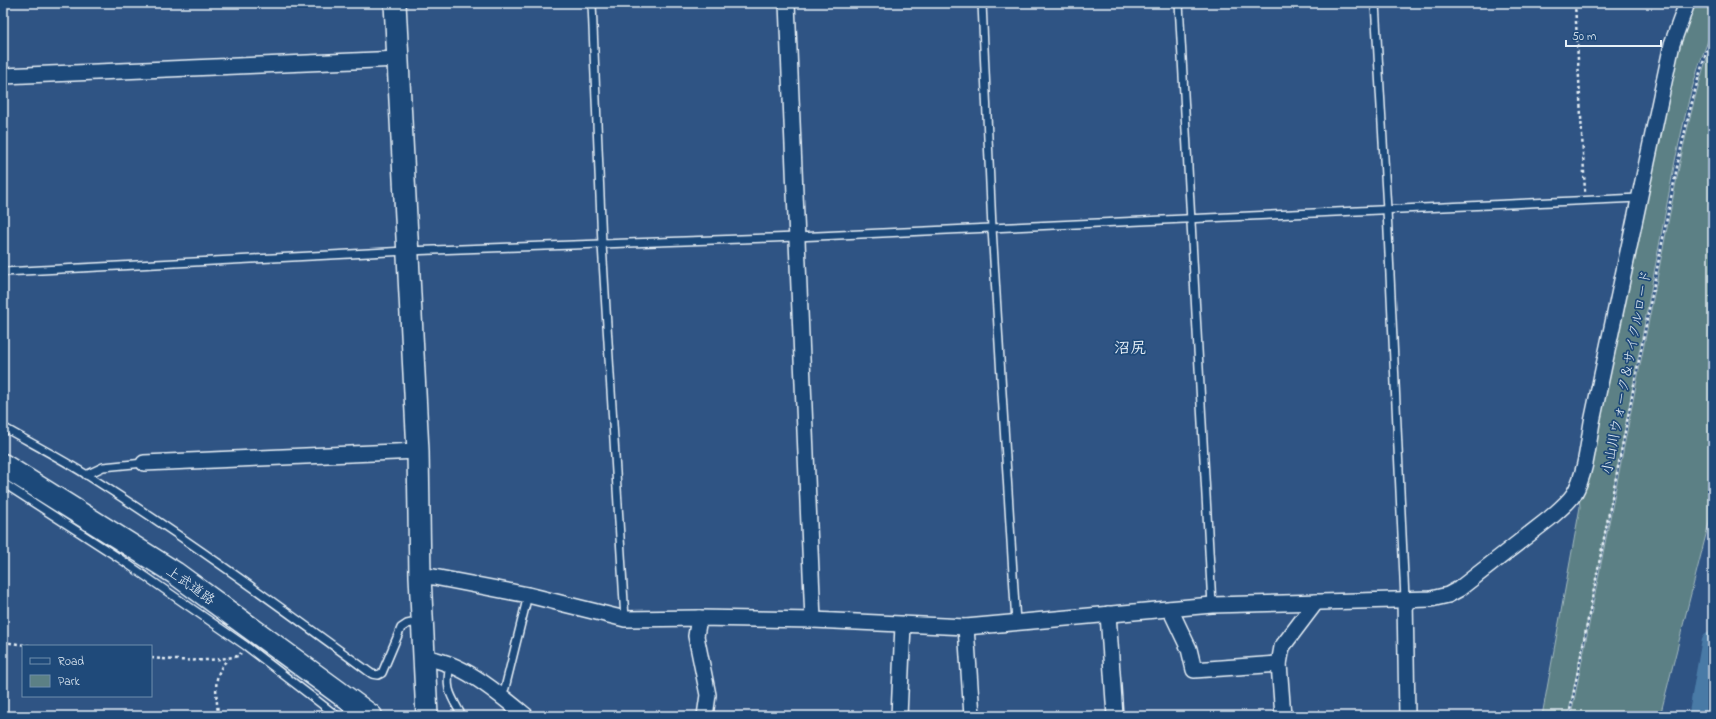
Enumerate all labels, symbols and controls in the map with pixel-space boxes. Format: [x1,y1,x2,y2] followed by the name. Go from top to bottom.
[1566,22,1661,48] scale bar
[1572,28,1596,46] text: 50 m
[1597,268,1658,476] street label: 小山川ウォーク＆サイクルロード
[1114,337,1146,361] district label: 沼尻
[161,562,219,611] street label: 上武道路
[22,645,152,697] legend
[58,653,84,671] text: Road
[58,673,80,691] text: Park

